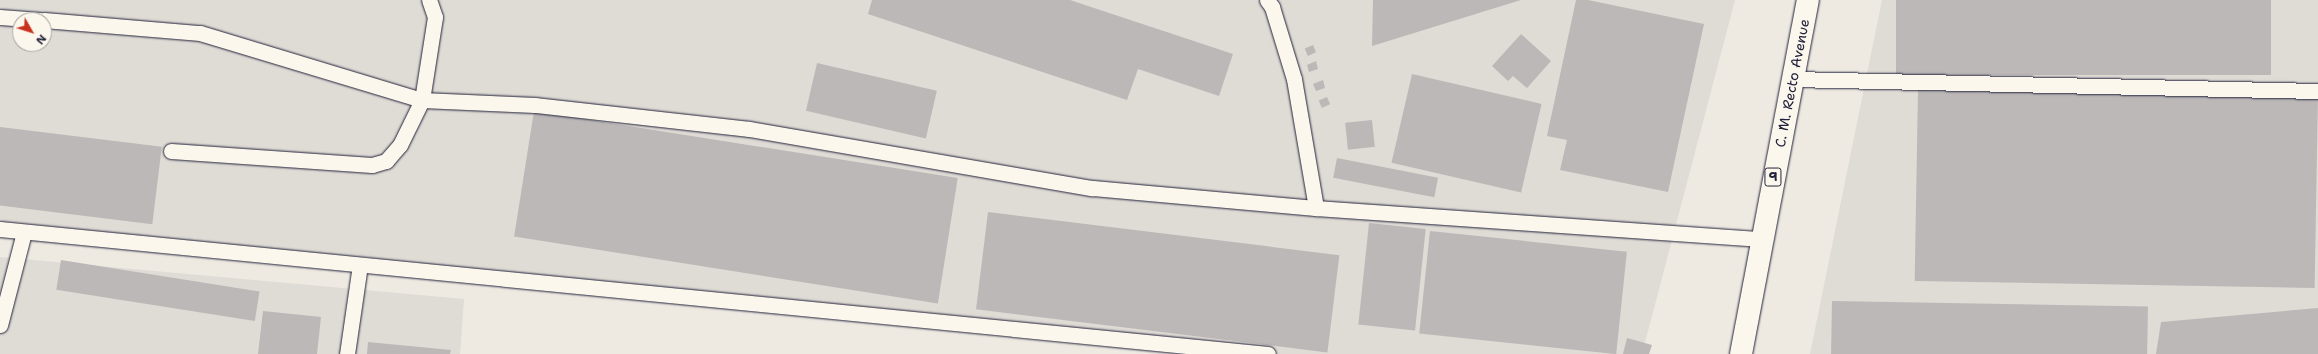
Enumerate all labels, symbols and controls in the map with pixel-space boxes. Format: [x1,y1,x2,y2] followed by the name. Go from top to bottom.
[12,12,52,52] north arrow
[1771,17,1813,149] street label: C. M. Recto Avenue
[32,31,50,47] text: N
[1764,166,1782,188] road number: 9

